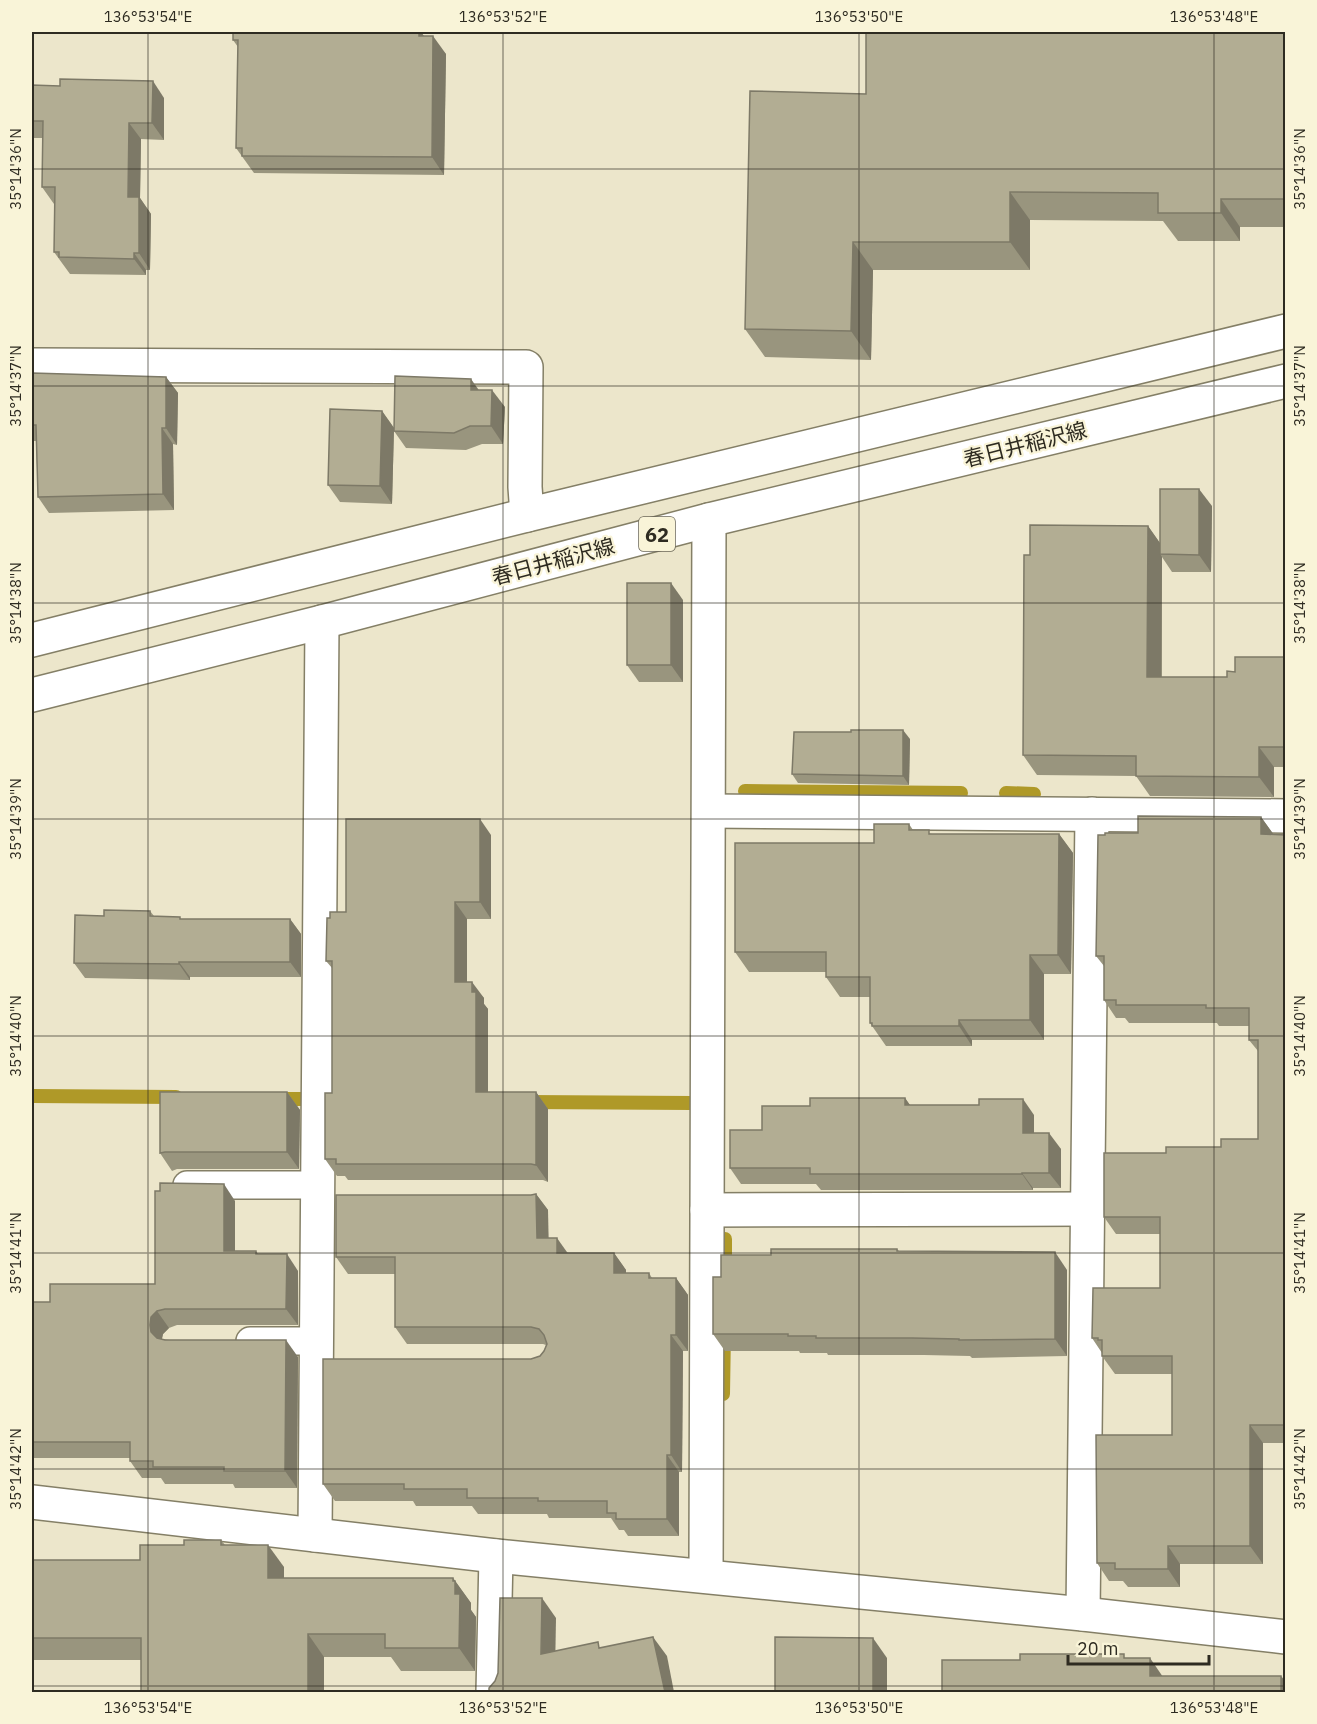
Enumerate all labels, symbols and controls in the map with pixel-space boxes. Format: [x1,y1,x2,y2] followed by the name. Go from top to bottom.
[104,7,192,26] text: 136°53'54"E
[459,7,547,26] text: 136°53'52"E
[815,7,903,26] text: 136°53'50"E
[1170,7,1258,26] text: 136°53'48"E
[6,128,25,210] text: 35°14'36"N
[1290,128,1309,210] text: 35°14'36"N
[6,345,25,427] text: 35°14'37"N
[1290,345,1309,427] text: 35°14'37"N
[960,415,1090,473] street label: 春日井稲沢線
[639,517,675,551] road number: 62
[489,531,617,591] street label: 春日井稲沢線
[6,562,25,644] text: 35°14'38"N
[1290,562,1309,644] text: 35°14'38"N
[6,778,25,860] text: 35°14'39"N
[1290,778,1309,860] text: 35°14'39"N
[6,995,25,1077] text: 35°14'40"N
[1290,995,1309,1077] text: 35°14'40"N
[6,1212,25,1294] text: 35°14'41"N
[1290,1212,1309,1294] text: 35°14'41"N
[6,1428,25,1510] text: 35°14'42"N
[1290,1428,1309,1510] text: 35°14'42"N
[1068,1628,1209,1666] scale bar
[1077,1637,1119,1660] text: 20 m
[104,1698,192,1717] text: 136°53'54"E
[459,1698,547,1717] text: 136°53'52"E
[815,1698,903,1717] text: 136°53'50"E
[1170,1698,1258,1717] text: 136°53'48"E

